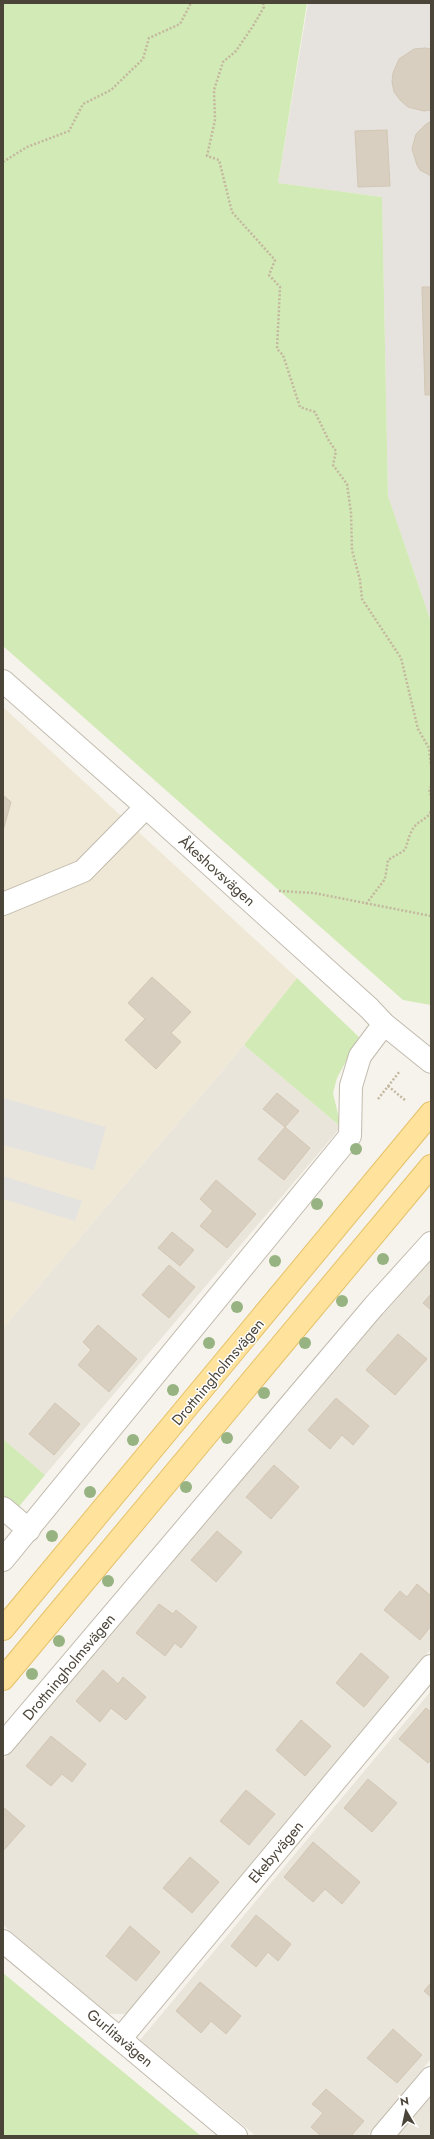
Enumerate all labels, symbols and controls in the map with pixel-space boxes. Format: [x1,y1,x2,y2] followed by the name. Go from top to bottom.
[174,831,260,911] street label: Åkeshovsvägen
[167,1314,269,1430] street label: Drottningholmsvägen
[18,1609,120,1725] street label: Drottningholmsvägen
[243,1816,309,1888] street label: Ekebyvägen
[82,2004,158,2072] street label: Gurlitavägen
[386,2091,426,2131] north arrow
[399,2093,410,2110] text: N

